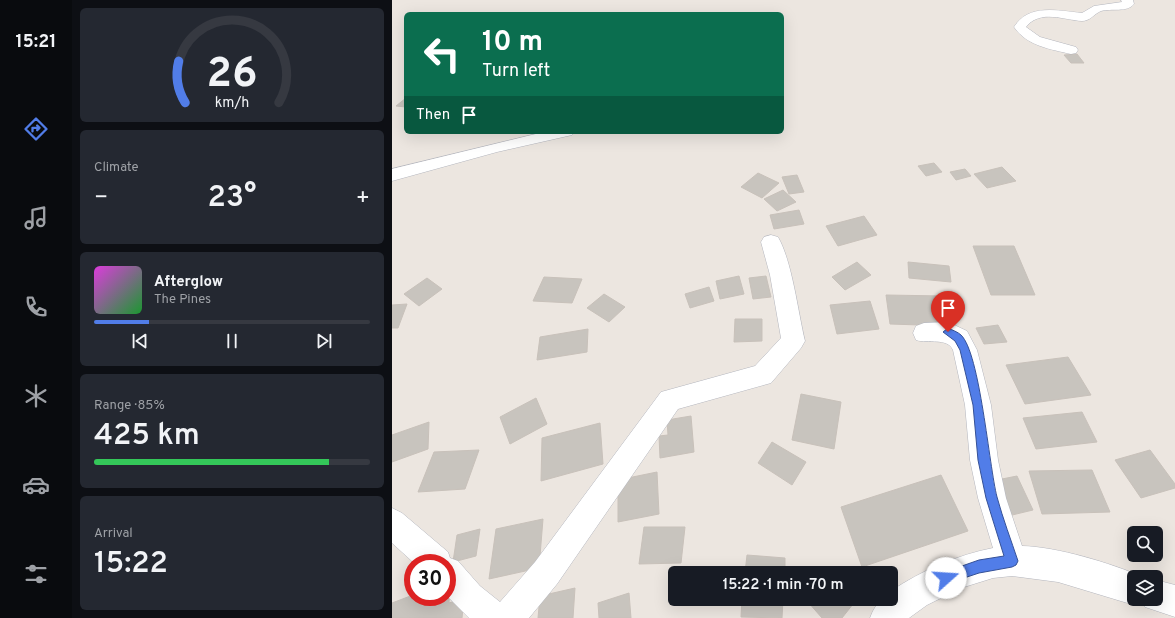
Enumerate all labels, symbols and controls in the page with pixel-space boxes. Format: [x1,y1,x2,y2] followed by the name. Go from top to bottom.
[482,25,543,61] text: 10 m
[416,28,468,80] icon: left
[16,31,56,54] text: 15:21
[207,49,258,102] text: 26
[482,60,550,83] text: Turn left
[215,94,249,112] text: km/h
[458,104,480,126] icon: arrive
[416,106,450,125] text: Then
[22,115,50,143] icon: directions
[94,160,139,176] text: Climate
[208,180,256,217] text: 23°
[94,185,108,212] text: −
[356,185,370,212] text: +
[22,204,50,232] icon: music
[154,273,223,292] text: Afterglow
[931,291,965,332] pin
[154,292,211,308] text: The Pines
[22,293,50,321] icon: phone
[937,297,959,319] icon: arrive
[129,330,151,352] icon: previous
[221,330,243,352] icon: pause
[313,330,335,352] icon: next
[22,382,50,410] icon: climate
[94,398,165,414] text: Range · 85%
[94,418,200,455] text: 425 km
[22,471,50,499] icon: car
[94,526,133,542] text: Arrival
[1127,526,1163,606] map controls
[1127,526,1163,562] button: search
[94,546,168,583] text: 15:22
[404,554,456,606] speed limit sign: 30
[925,557,967,599] position arrow
[22,560,50,588] icon: filters
[1127,570,1163,606] button: layers
[722,576,844,595] text: 15:22 · 1 min · 70 m

